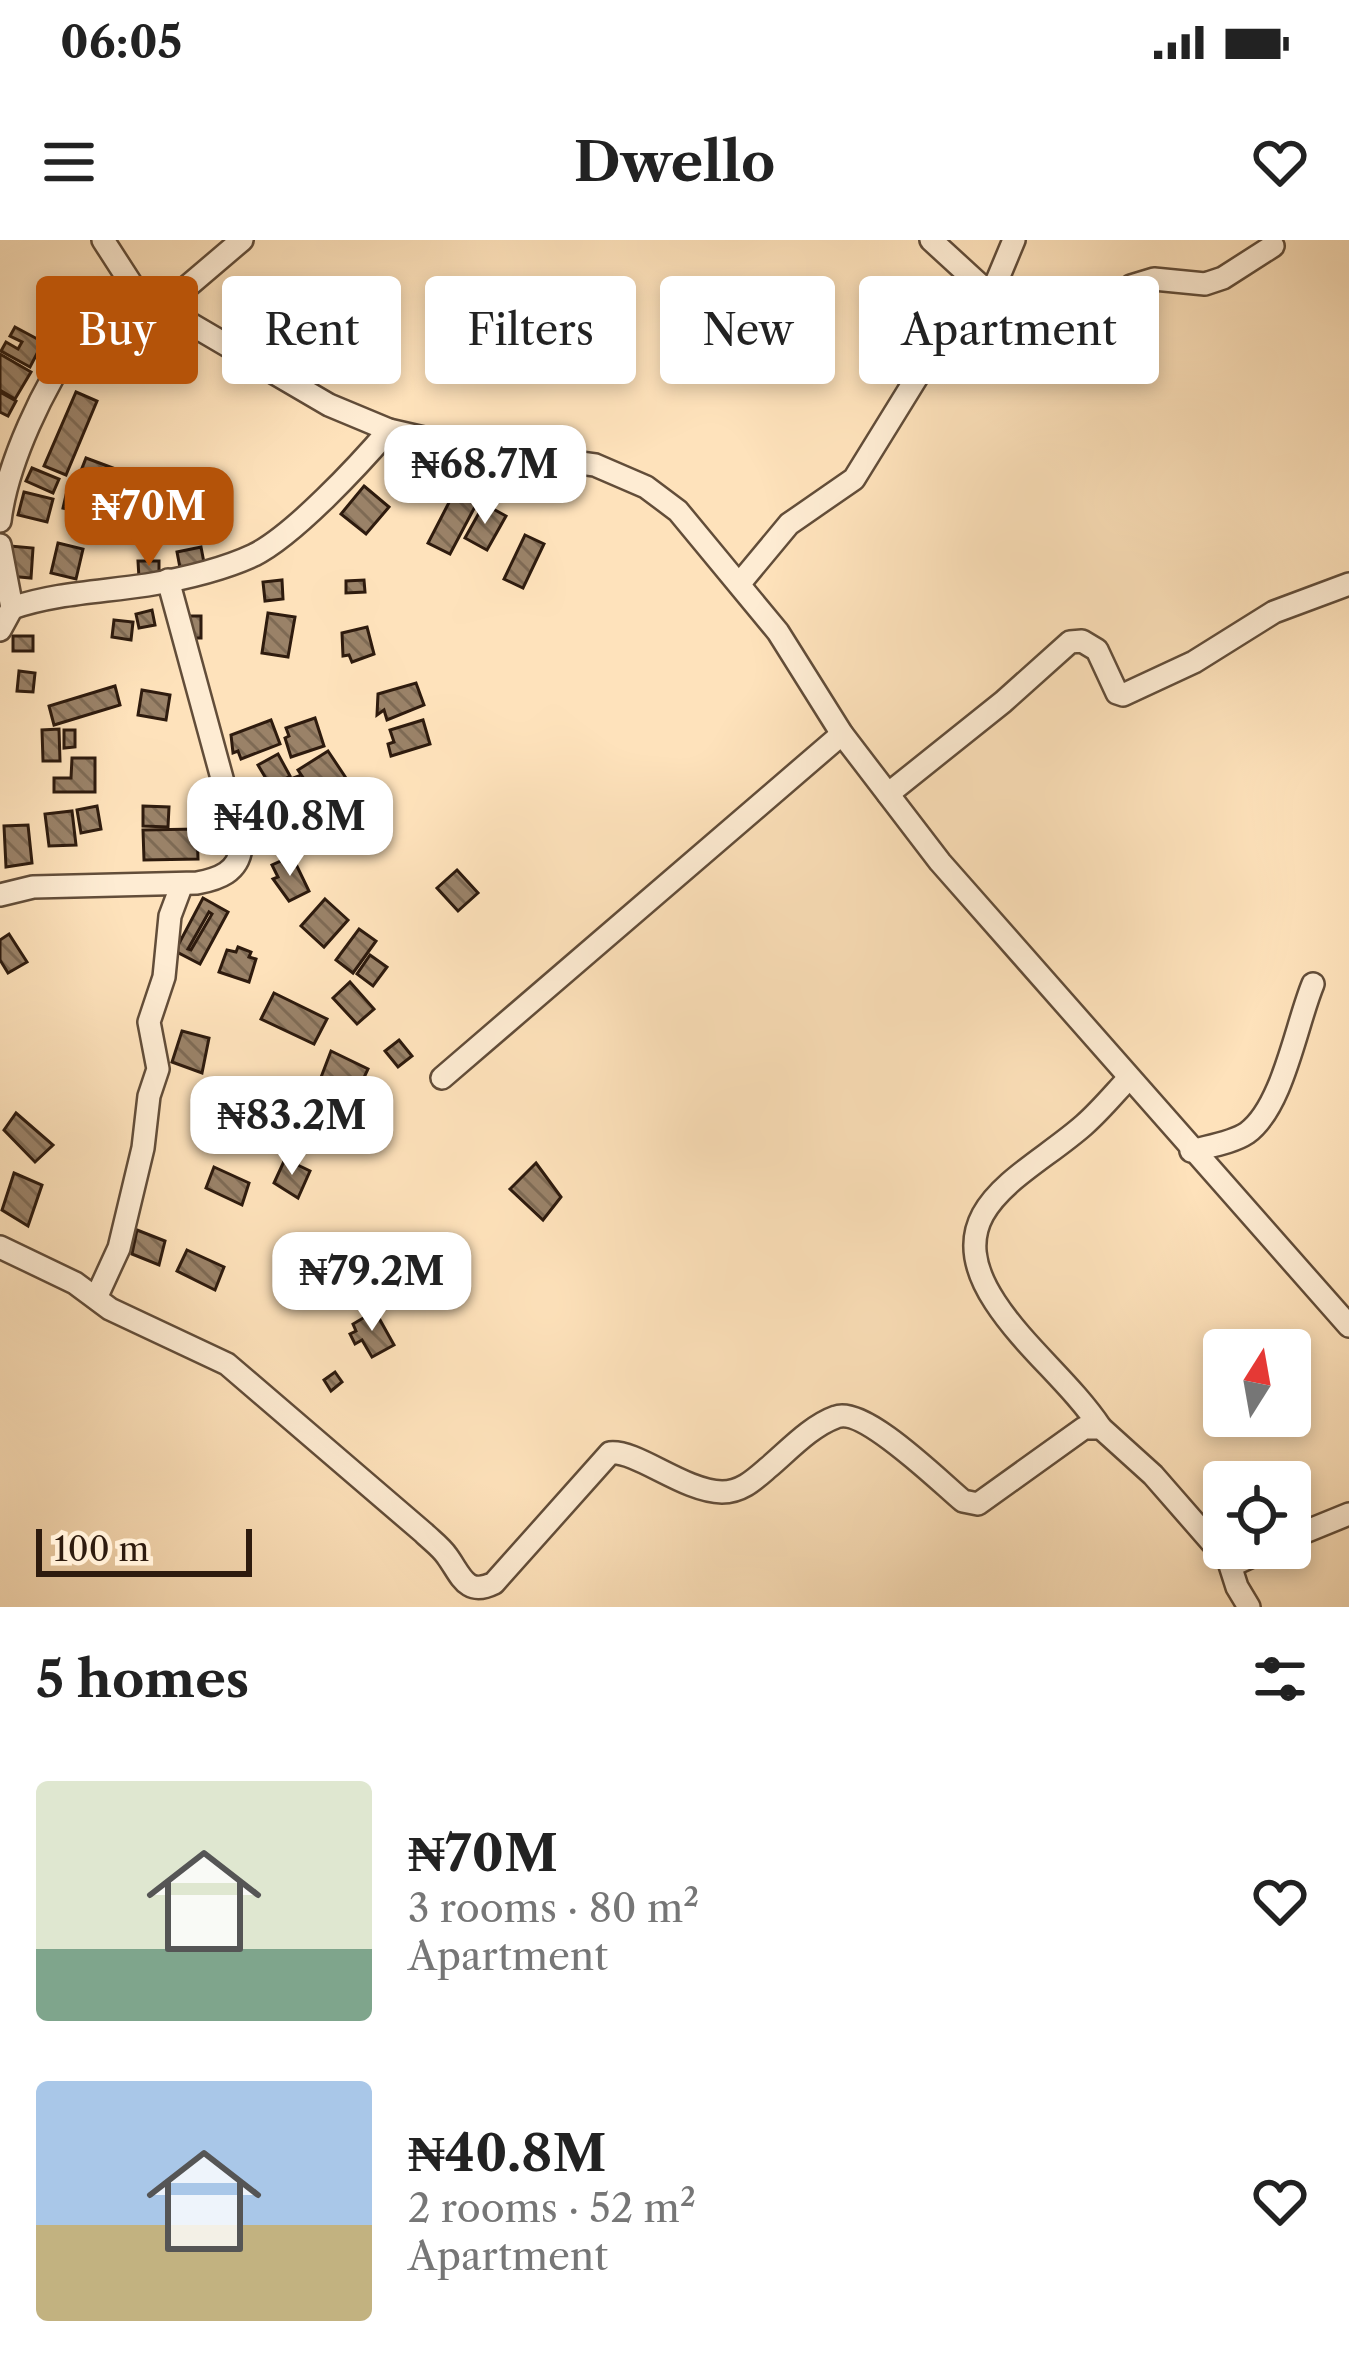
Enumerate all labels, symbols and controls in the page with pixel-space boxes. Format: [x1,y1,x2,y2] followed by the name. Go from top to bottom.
[60,14,182,70] text: 06:05
[36,129,102,195] icon: menu
[574,129,775,195] text: Dwello
[1247,129,1313,195] icon: heart
[36,276,198,384] chip: Buy
[222,276,401,384] chip: Rent
[425,276,636,384] chip: Filters
[660,276,835,384] chip: New
[859,276,1159,384] chip: Apartment
[387,425,583,527] pin: ₦68.7M
[411,440,559,488] text: ₦68.7M
[78,467,220,569] pin: ₦70M
[92,482,206,530] text: ₦70M
[192,777,388,879] pin: ₦40.8M
[214,792,366,840] text: ₦40.8M
[194,1076,390,1178] pin: ₦83.2M
[217,1091,367,1139] text: ₦83.2M
[274,1232,470,1334] pin: ₦79.2M
[299,1247,445,1295] text: ₦79.2M
[1203,1329,1311,1437] north arrow
[1203,1329,1311,1569] map controls
[1203,1461,1311,1569] button: locate
[36,1523,252,1576] scale bar
[54,1529,149,1570] text: 100 m
[1247,1646,1313,1712] icon: filters
[36,1648,249,1710] text: 5 homes
[408,1822,558,1884] text: ₦70M
[132,1829,276,1973] icon: home
[1247,1868,1313,1934] icon: heart
[408,1884,699,1932] text: 3 rooms · 80 m²
[408,1932,608,1980] text: Apartment
[408,2122,607,2184] text: ₦40.8M
[132,2129,276,2273] icon: home
[1247,2168,1313,2234] icon: heart
[408,2184,696,2232] text: 2 rooms · 52 m²
[408,2232,608,2280] text: Apartment

